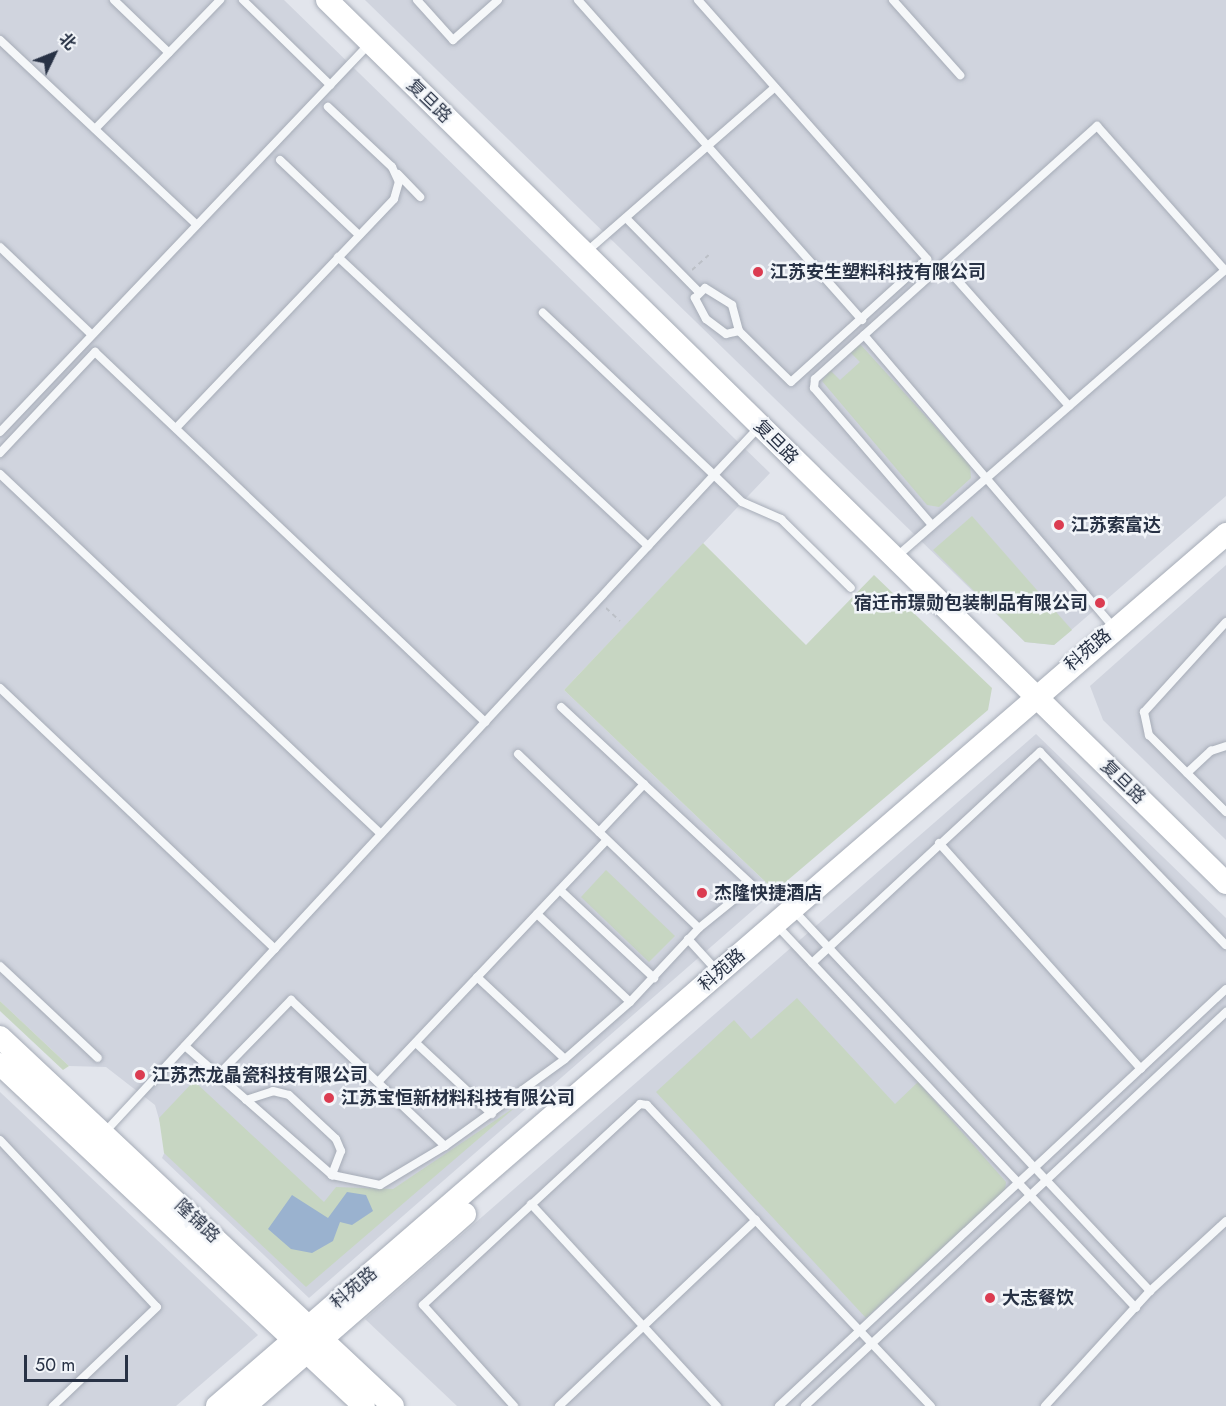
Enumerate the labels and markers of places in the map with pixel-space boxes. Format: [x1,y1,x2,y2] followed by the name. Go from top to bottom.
[770,261,986,283] place label: 江苏安生塑料科技有限公司
[751,265,765,279] marker: 江苏安生塑料科技有限公司
[1071,514,1161,536] place label: 江苏索富达
[1052,518,1066,532] marker: 江苏索富达
[854,592,1088,614] place label: 宿迁市璟勋包装制品有限公司
[1093,596,1107,610] marker: 宿迁市璟勋包装制品有限公司
[714,882,822,904] place label: 杰隆快捷酒店
[695,886,709,900] marker: 杰隆快捷酒店
[152,1064,368,1086] place label: 江苏杰龙晶瓷科技有限公司
[133,1068,147,1082] marker: 江苏杰龙晶瓷科技有限公司
[341,1087,575,1109] place label: 江苏宝恒新材料科技有限公司
[322,1091,336,1105] marker: 江苏宝恒新材料科技有限公司
[1002,1287,1074,1309] place label: 大志餐饮
[983,1291,997,1305] marker: 大志餐饮

